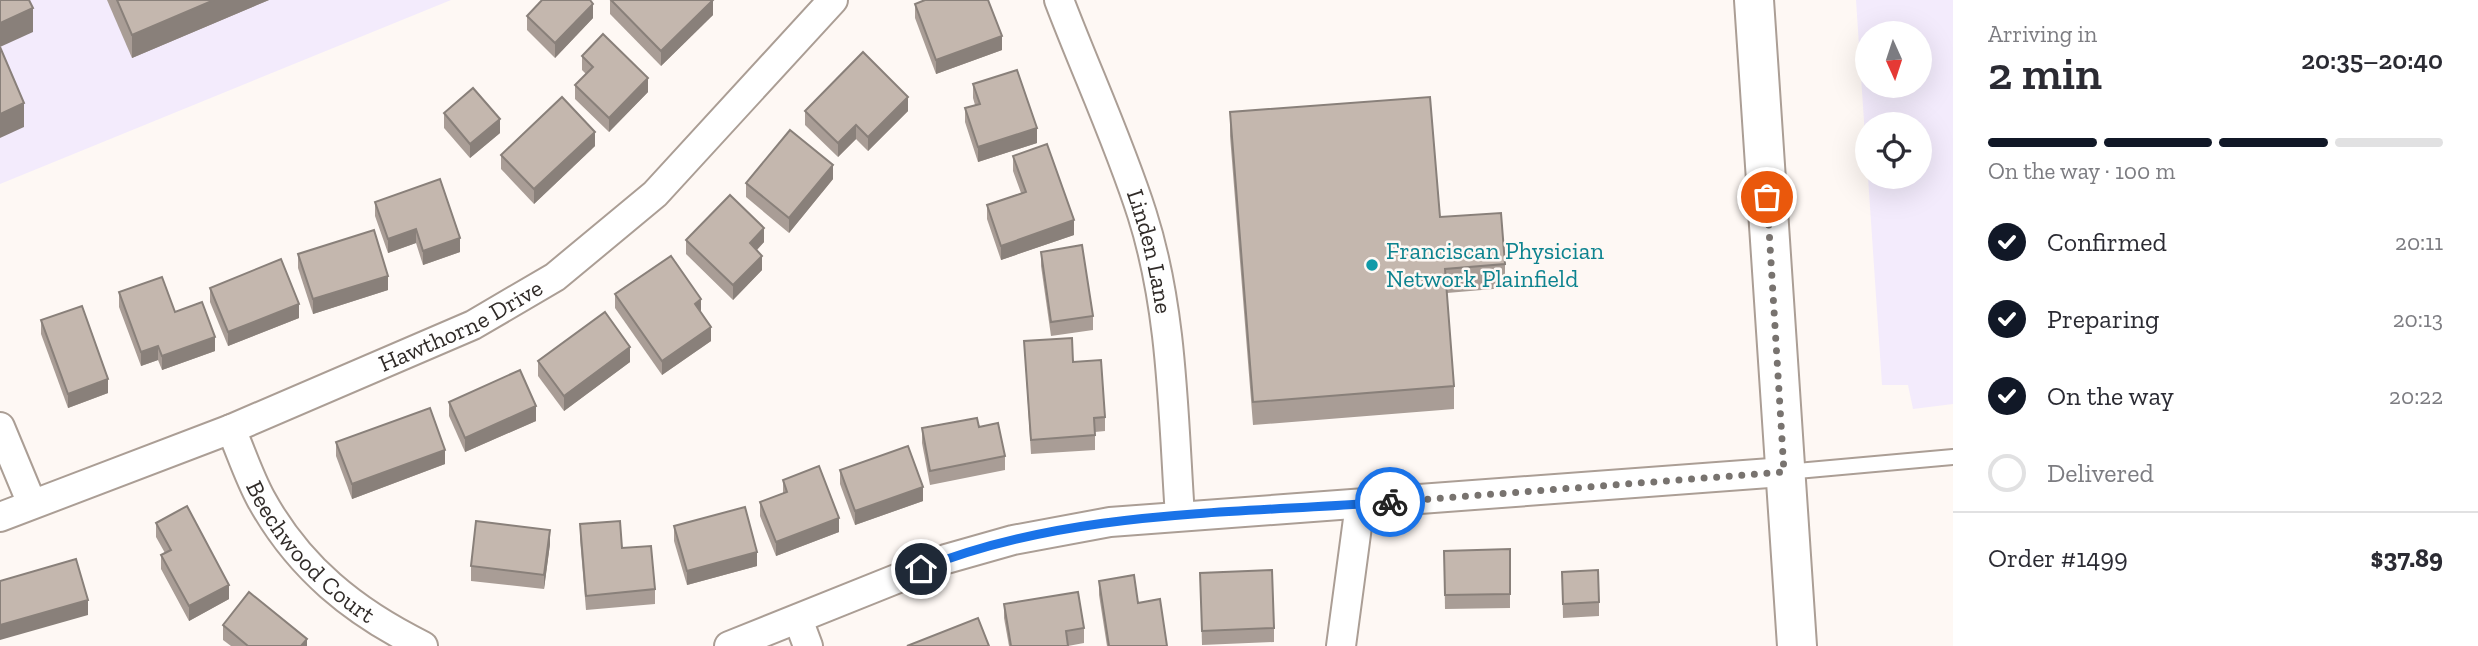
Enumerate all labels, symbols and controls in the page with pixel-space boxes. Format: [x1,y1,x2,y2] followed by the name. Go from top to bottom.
[1988,20,2097,48] text: Arriving in
[1855,21,1932,98] north arrow
[1855,21,1932,189] map controls
[2301,44,2443,76] text: 20:35–20:40
[1988,46,2102,101] text: 2 min
[1855,112,1932,189] button: locate
[1988,157,2175,185] text: On the way · 100 m
[1737,167,1797,227] pin
[1748,178,1786,216] icon: bag
[1121,185,1179,315] street label: Linden Lane
[1988,223,2026,261] icon: check
[2047,226,2167,258] text: Confirmed
[2395,228,2443,256] text: 20:11
[1386,236,1604,293] place label: Franciscan Physician Network Plainfield
[1364,257,1380,273] marker: Franciscan Physician Network Plainfield
[374,273,547,378] street label: Hawthorne Drive
[1988,300,2026,338] icon: check
[2047,303,2159,335] text: Preparing
[2393,305,2443,333] text: 20:13
[1988,377,2026,415] icon: check
[2047,380,2174,412] text: On the way
[2389,382,2443,410] text: 20:22
[2047,457,2154,489] text: Delivered
[1355,467,1425,537] courier
[240,476,381,629] street label: Beechwood Court
[1371,483,1409,521] icon: bike
[891,539,951,599] pin
[1988,542,2128,574] text: Order #1499
[2371,542,2443,574] text: $37.89
[902,550,940,588] icon: home

